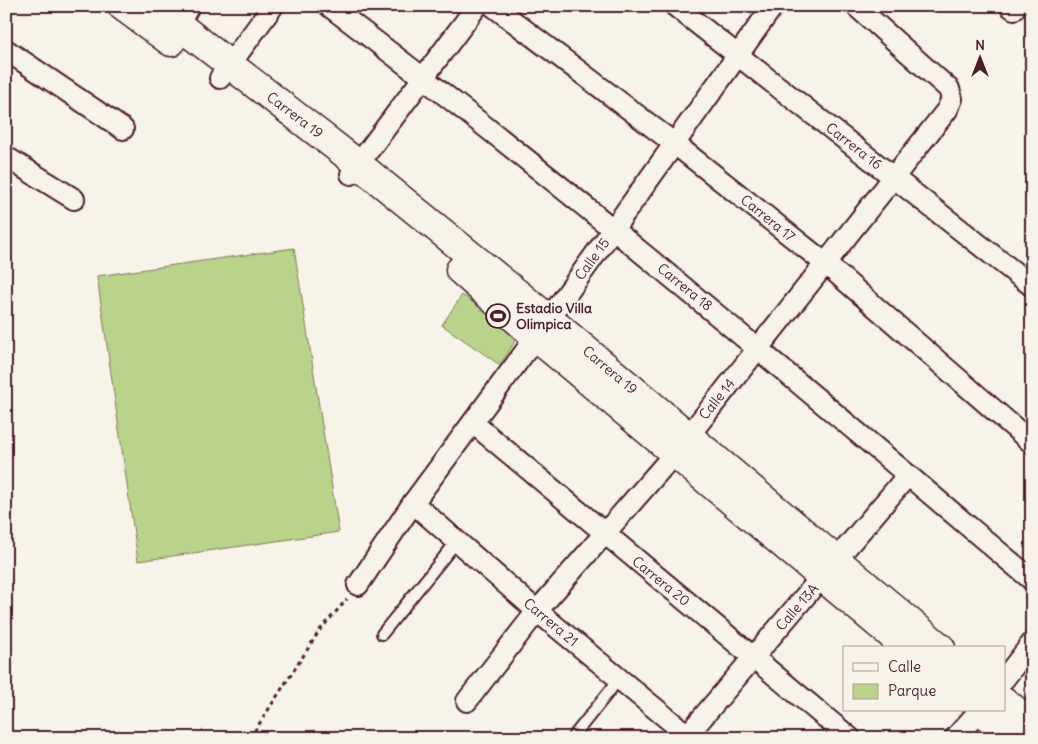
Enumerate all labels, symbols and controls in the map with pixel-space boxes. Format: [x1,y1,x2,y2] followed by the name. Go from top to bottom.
[956,32,1006,82] north arrow
[975,36,985,54] text: N
[263,88,327,142] street label: Carrera 19
[822,119,886,173] street label: Carrera 16
[737,191,799,246] street label: Carrera 17
[571,234,613,284] street label: Calle 15
[654,259,716,315] street label: Carrera 18
[516,299,592,333] place label: Estadio Villa Olimpica
[485,303,511,329] sports icon: Estadio Villa Olimpica
[579,342,641,398] street label: Carrera 19
[695,375,739,423] street label: Calle 14
[628,552,694,610] street label: Carrera 20
[772,580,822,634] street label: Calle 13A
[520,594,582,650] street label: Carrera 21
[843,646,1006,712] legend
[888,657,921,676] text: Calle
[888,681,936,700] text: Parque

